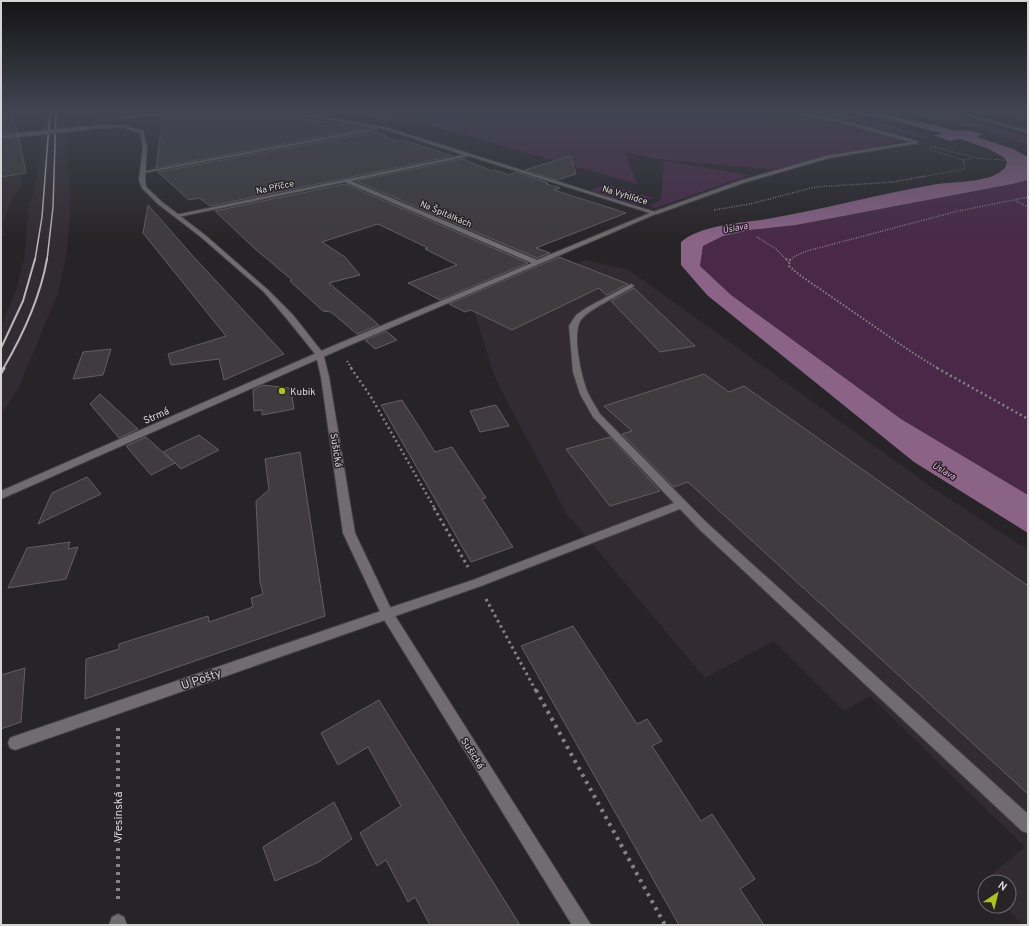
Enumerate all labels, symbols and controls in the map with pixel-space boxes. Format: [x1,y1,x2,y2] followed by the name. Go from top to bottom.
[255,178,295,197] street label: Na Příčce
[601,183,649,208] street label: Na Vyhlídce
[418,198,474,230] street label: Na Špitálkách
[721,220,749,236] water label: Úslava
[277,386,287,396] marker: Kubik
[290,386,316,399] place label: Kubik
[142,405,172,428] street label: Strmá
[326,432,345,468] street label: Sušická
[930,459,958,483] water label: Úslava
[179,666,224,694] street label: U Pošty
[457,736,486,772] street label: Sušická
[111,791,127,843] street label: Vřesinská
[977,874,1017,914] north arrow
[995,879,1009,895] text: N

